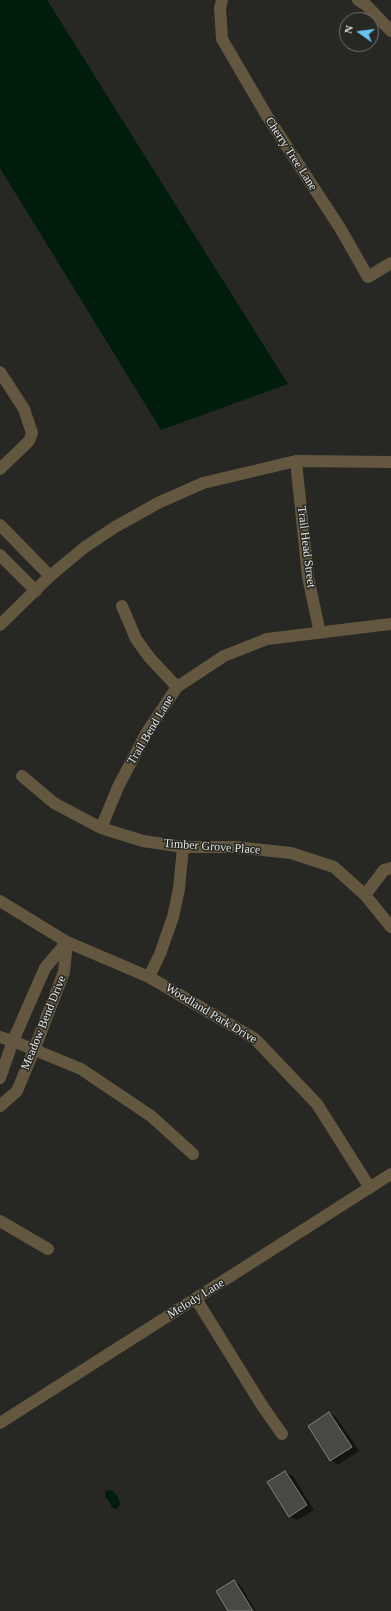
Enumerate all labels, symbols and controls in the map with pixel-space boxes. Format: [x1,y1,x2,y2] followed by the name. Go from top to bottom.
[339,12,379,52] north arrow
[342,24,355,35] text: N
[262,114,320,194] street label: Cherry Tree Lane
[294,505,318,589] street label: Trail Head Street
[125,693,177,767] street label: Trail Bend Lane
[163,836,261,858] street label: Timber Grove Place
[18,974,70,1072] street label: Meadow Bend Drive
[163,981,259,1047] street label: Woodland Park Drive
[165,1276,227,1322] street label: Melody Lane

